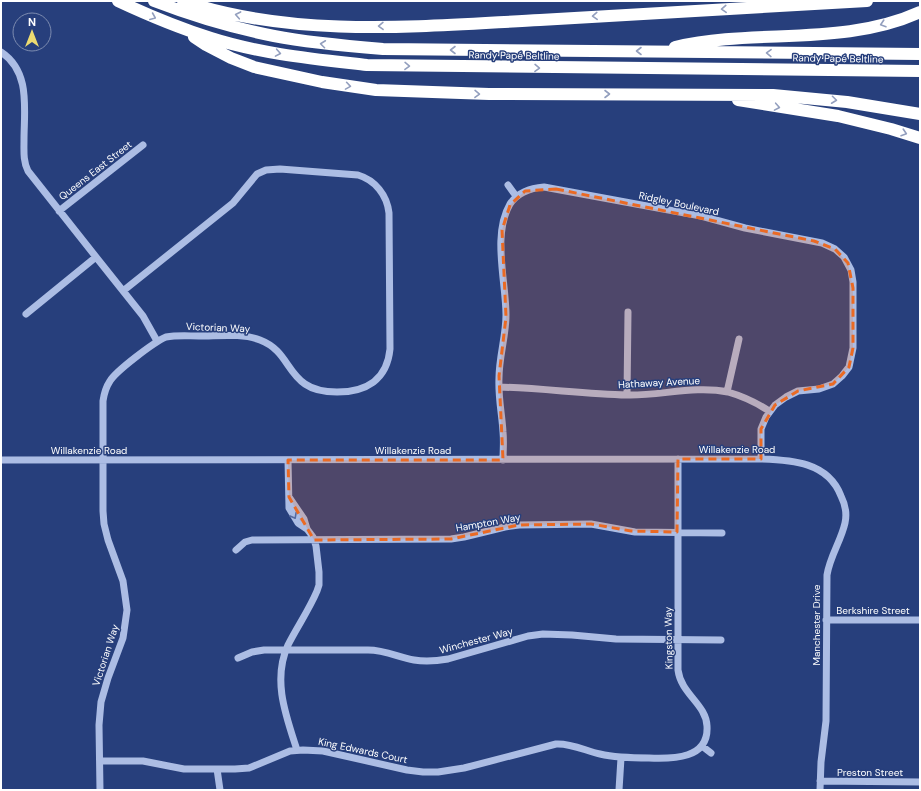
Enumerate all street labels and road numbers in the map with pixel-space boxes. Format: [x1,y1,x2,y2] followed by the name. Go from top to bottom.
[468,48,560,63] street label: Randy Papé Beltline
[792,51,884,66] street label: Randy Papé Beltline
[56,138,134,203] street label: Queens East Street
[638,189,720,218] street label: Ridgley Boulevard
[186,320,251,335] street label: Victorian Way
[618,374,701,391] street label: Hathaway Avenue
[699,443,775,456] street label: Willakenzie Road
[51,444,127,457] street label: Willakenzie Road
[375,444,451,457] street label: Willakenzie Road
[455,510,522,535] street label: Hampton Way
[810,584,823,666] street label: Manchester Drive
[836,604,910,617] street label: Berkshire Street
[661,606,676,669] street label: Kingston Way
[89,622,122,688] street label: Victorian Way
[438,624,515,657] street label: Winchester Way
[317,735,409,766] street label: King Edwards Court
[837,766,903,779] street label: Preston Street

